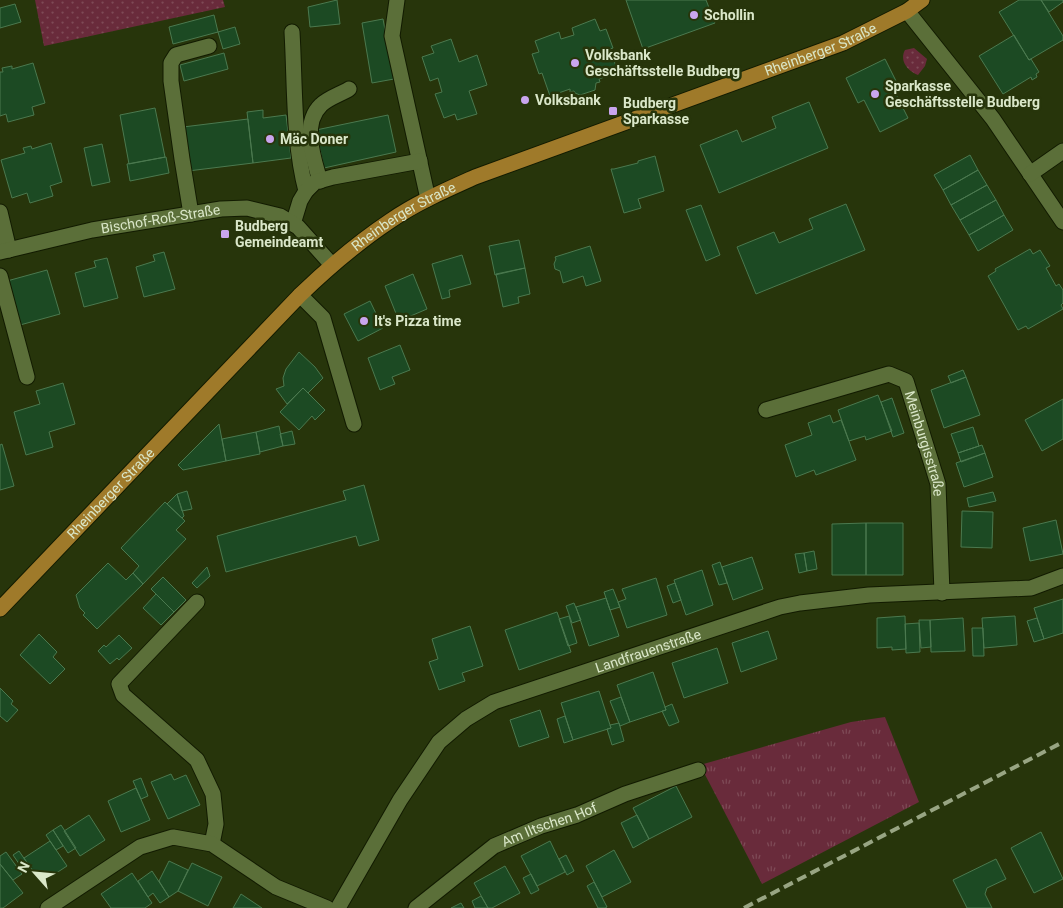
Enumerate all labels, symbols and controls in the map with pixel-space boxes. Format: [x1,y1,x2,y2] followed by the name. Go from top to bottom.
[704,7,755,23] place label: Schollin
[688,9,700,21] marker: Schollin
[762,20,879,79] street label: Rheinberger Straße
[585,47,740,79] place label: Volksbank Geschäftsstelle Budberg
[569,57,581,69] marker: Volksbank Geschäftsstelle Budberg
[885,78,1040,110] place label: Sparkasse Geschäftsstelle Budberg
[869,88,881,100] marker: Sparkasse Geschäftsstelle Budberg
[535,92,601,108] place label: Volksbank
[519,94,531,106] marker: Volksbank
[623,95,689,127] place label: Budberg Sparkasse
[607,105,619,117] marker: Budberg Sparkasse
[280,131,348,147] place label: Mäc Doner
[264,133,276,145] marker: Mäc Doner
[348,179,458,254] street label: Rheinberger Straße
[100,201,221,236] street label: Bischof-Roß-Straße
[235,218,323,250] place label: Budberg Gemeindeamt
[219,228,231,240] marker: Budberg Gemeindeamt
[374,313,462,329] place label: It's Pizza time
[358,315,370,327] marker: It's Pizza time
[902,389,946,497] street label: Meinburgisstraße
[64,445,157,542] street label: Rheinberger Straße
[593,626,703,676] street label: Landfrauenstraße
[499,799,599,850] street label: Am Iltschen Hof
[10,848,60,898] north arrow
[14,859,33,875] text: N

